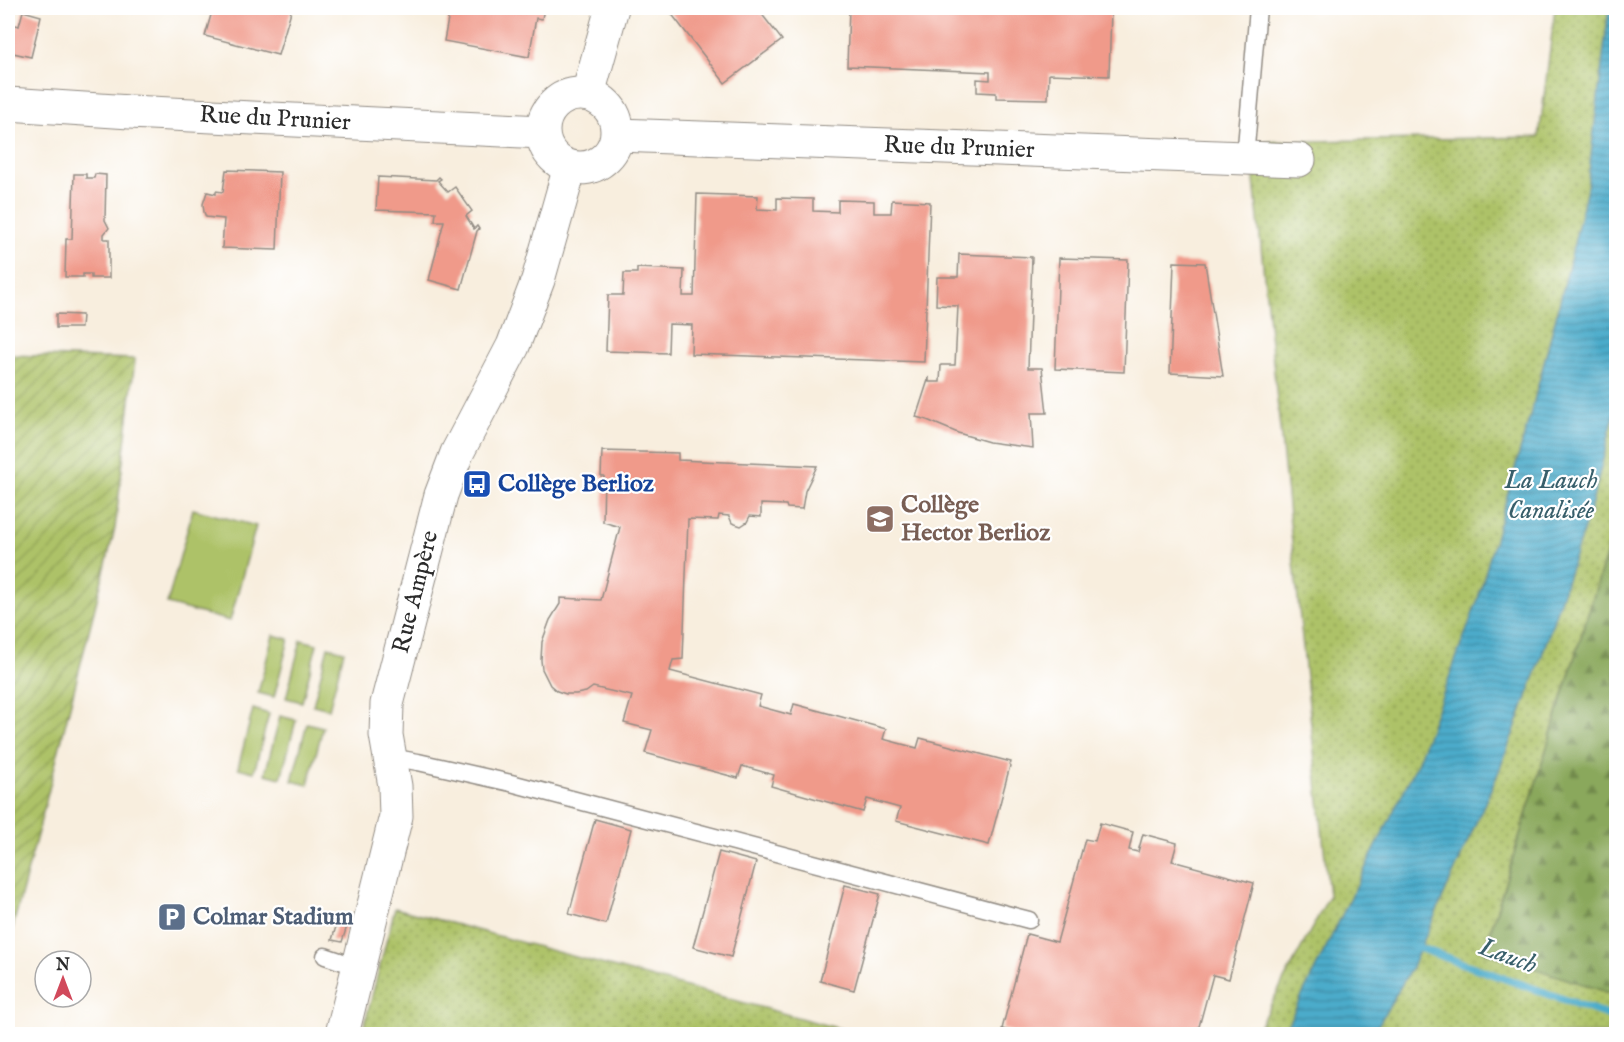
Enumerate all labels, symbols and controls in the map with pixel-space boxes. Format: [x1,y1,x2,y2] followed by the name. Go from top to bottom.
[199,100,352,138] street label: Rue du Prunier
[883,130,1035,166] street label: Rue du Prunier
[1503,464,1598,527] water label: La Lauch Canalisée
[461,468,493,500] bus stop icon: Collège Berlioz
[498,469,654,500] place label: Collège Berlioz
[901,490,1050,549] place label: Collège Hector Berlioz
[864,503,896,535] school or university icon: Collège Hector Berlioz
[386,527,446,657] street label: Rue Ampère
[156,901,188,933] parking icon: Colmar Stadium
[193,902,354,933] place label: Colmar Stadium
[1473,930,1542,982] water label: Lauch
[33,949,93,1009] north arrow
[55,956,70,976] text: N

